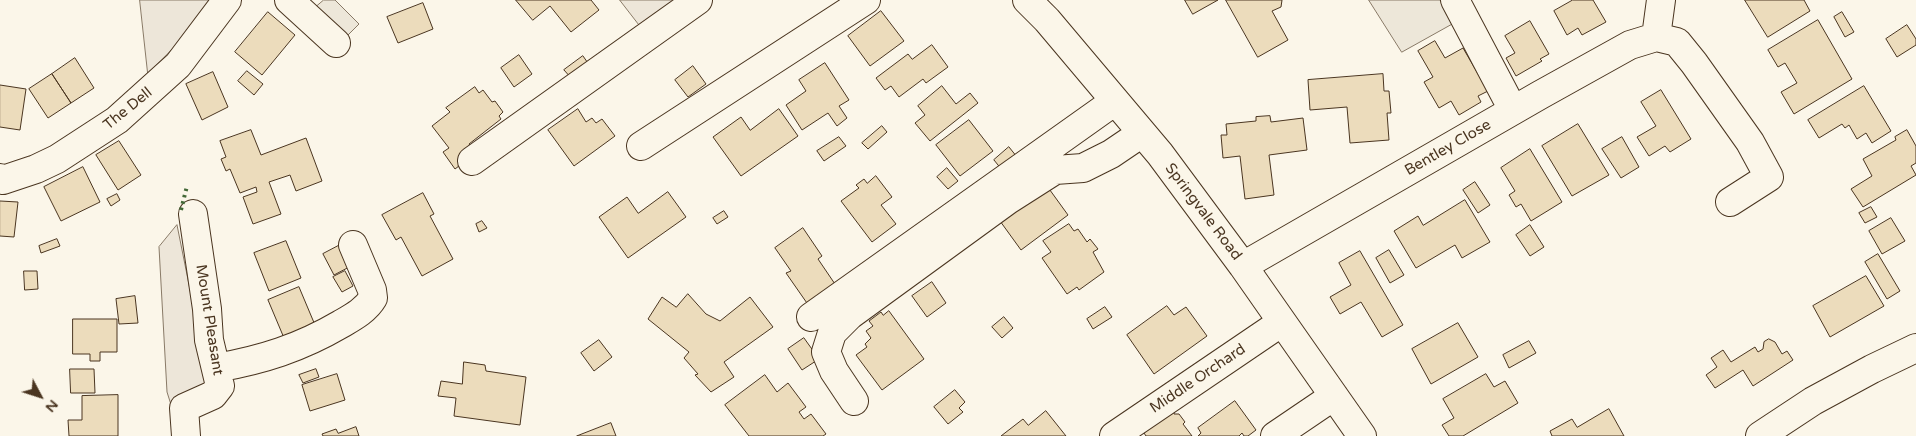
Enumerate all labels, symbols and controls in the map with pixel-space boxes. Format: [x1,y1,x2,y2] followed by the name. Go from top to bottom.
[100,84,156,134] street label: The Dell
[1402,116,1494,180] street label: Bentley Close
[1161,160,1245,264] street label: Springvale Road
[191,263,227,377] street label: Mount Pleasant
[1147,340,1249,418] street label: Middle Orchard
[15,371,65,421] north arrow
[42,396,62,416] text: N

